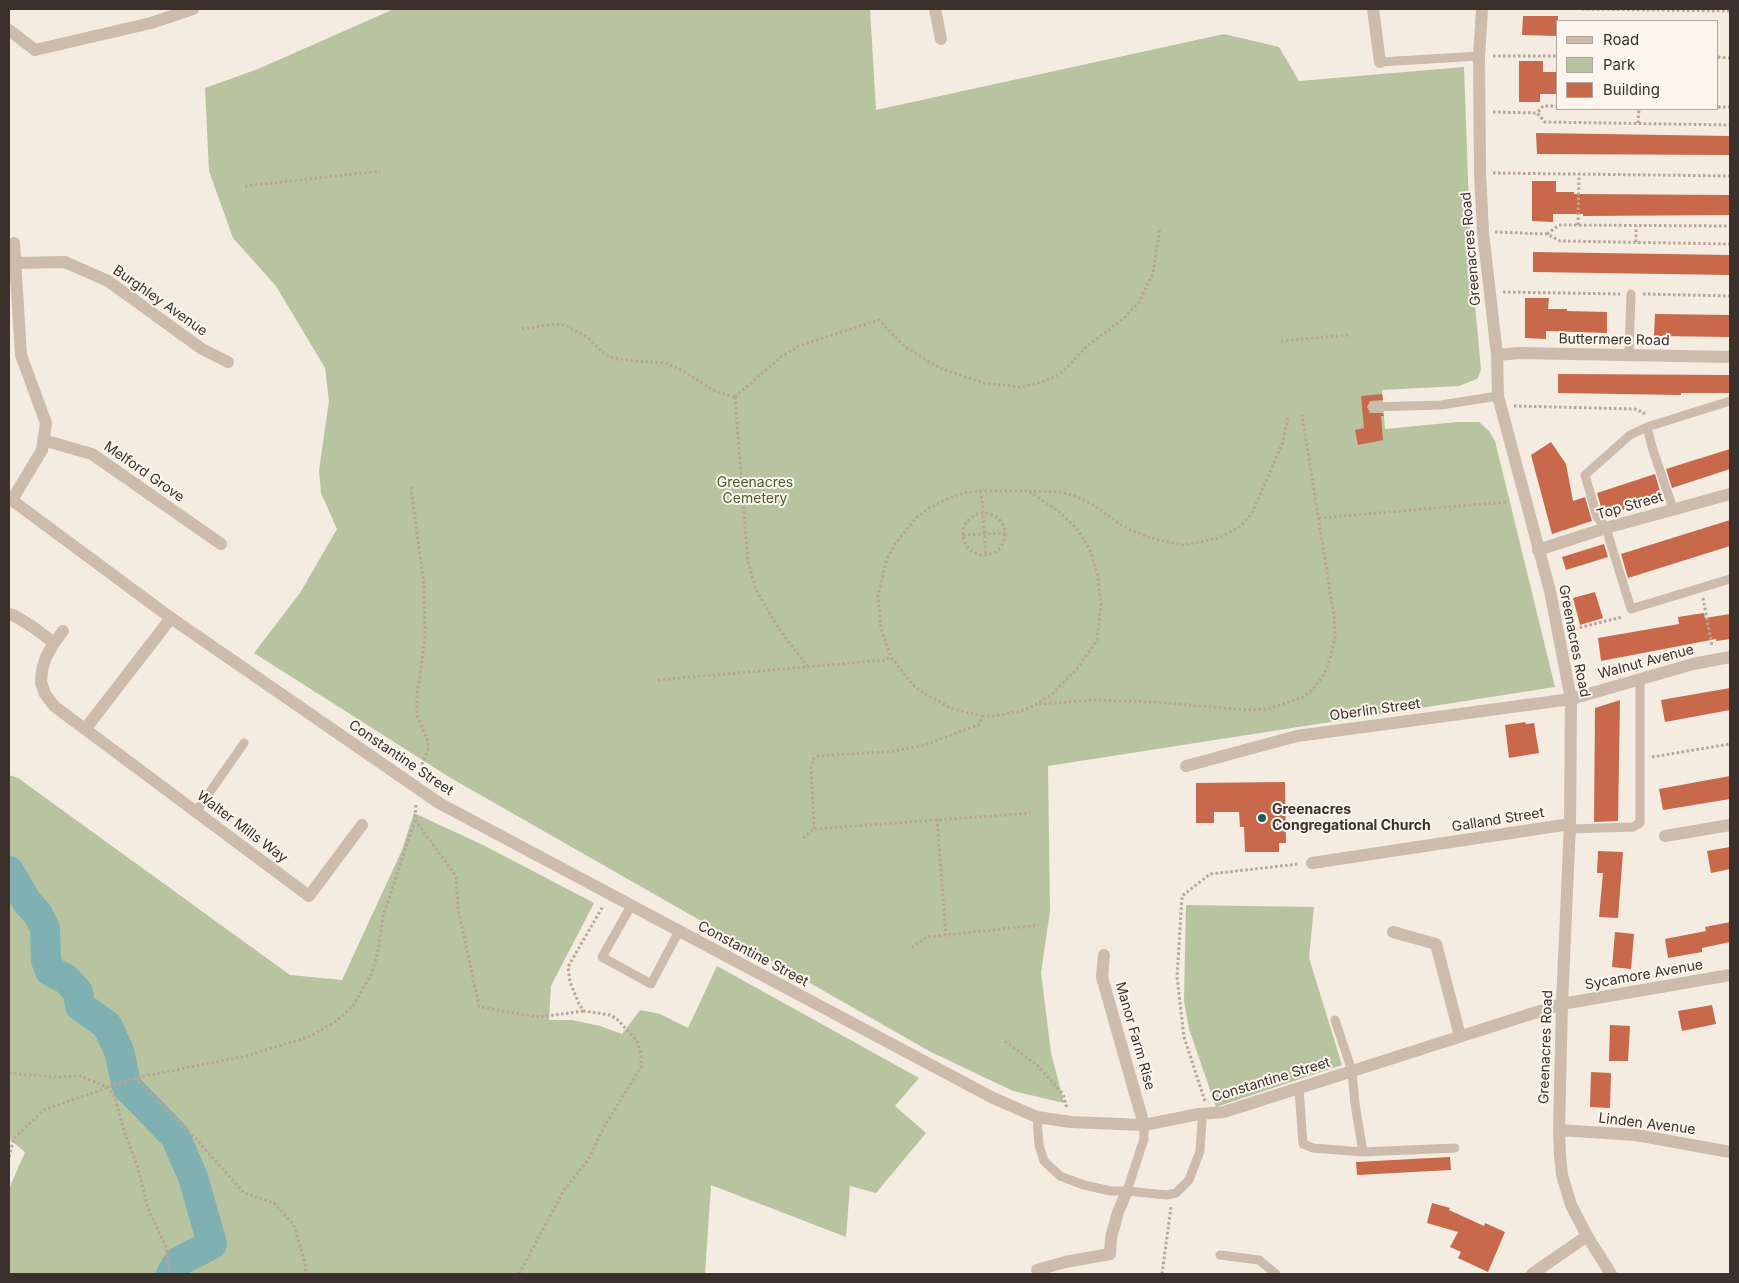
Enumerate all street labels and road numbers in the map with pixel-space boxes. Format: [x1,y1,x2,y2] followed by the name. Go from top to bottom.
[1458,191,1484,307] street label: Greenacres Road
[109,262,211,340] street label: Burghley Avenue
[1558,331,1670,349] street label: Buttermere Road
[101,438,187,506] street label: Melford Grove
[1595,489,1665,523] street label: Top Street
[1555,583,1593,699] street label: Greenacres Road
[1596,641,1696,683] street label: Walnut Avenue
[1329,695,1421,725] street label: Oberlin Street
[345,717,457,799] street label: Constantine Street
[193,787,291,867] street label: Walter Mills Way
[1451,804,1545,836] street label: Galland Street
[695,918,811,990] street label: Constantine Street
[1584,956,1704,994] street label: Sycamore Avenue
[1112,980,1158,1092] street label: Manor Farm Rise
[1536,990,1556,1104] street label: Greenacres Road
[1210,1054,1332,1106] street label: Constantine Street
[1597,1110,1697,1138] street label: Linden Avenue

